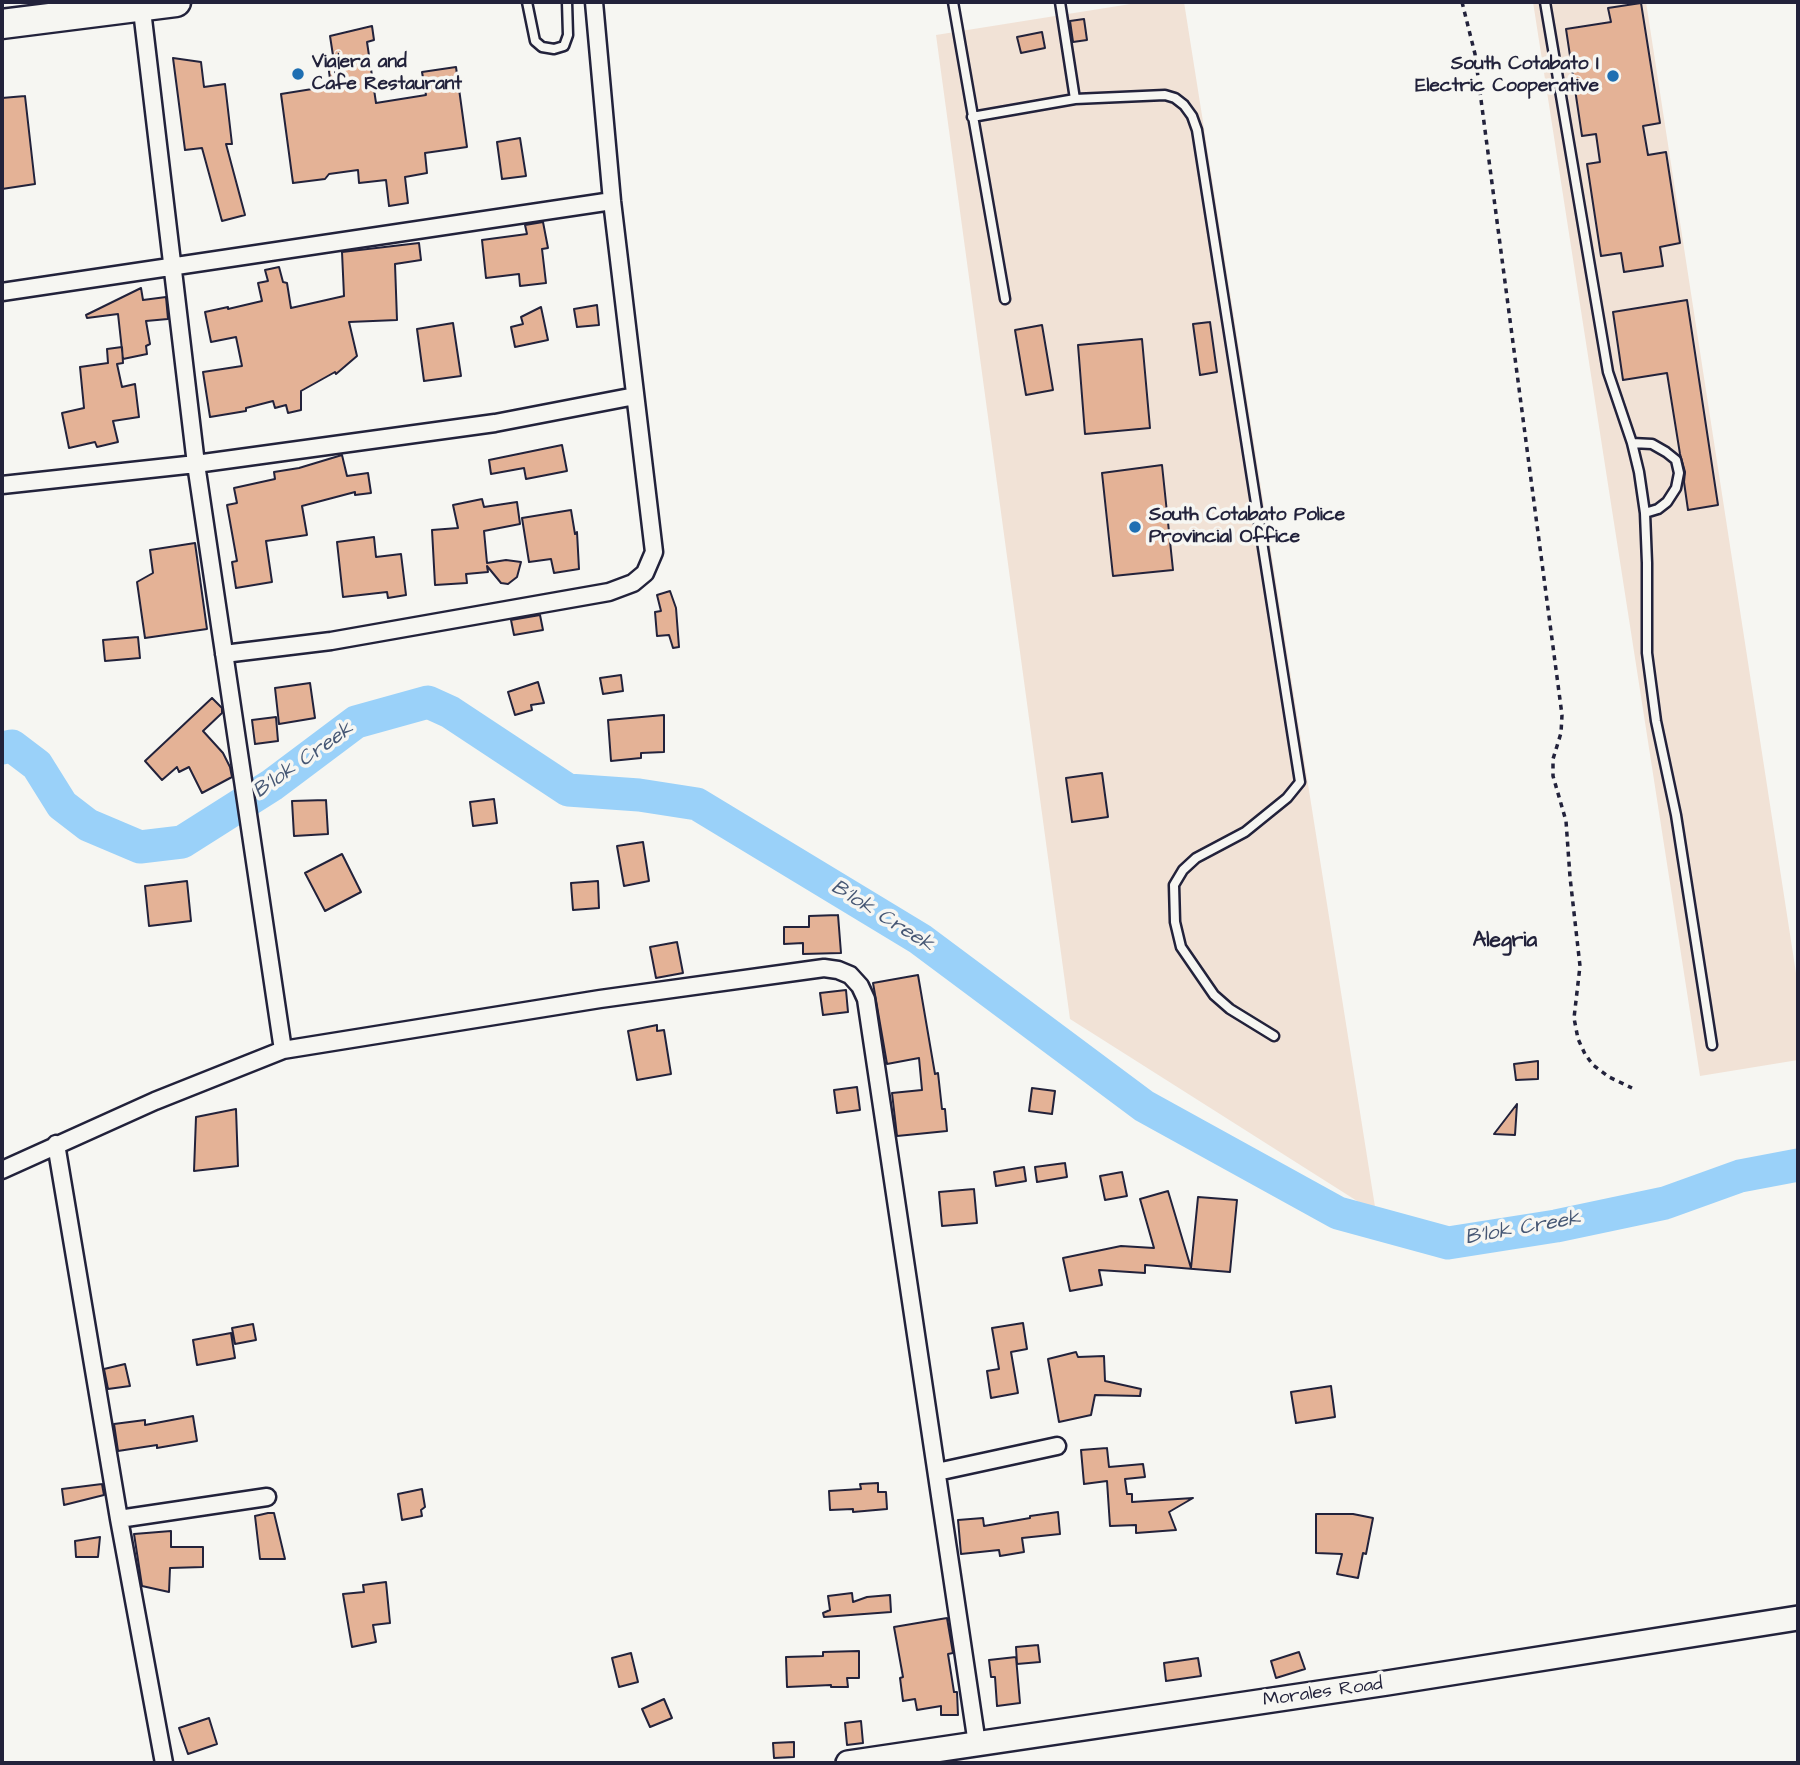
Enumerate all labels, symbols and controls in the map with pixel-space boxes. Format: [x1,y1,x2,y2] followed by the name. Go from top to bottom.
[312,52,462,96] place label: Viajera and Cafe Restaurant
[1415,54,1599,98] place label: South Cotabato I Electric Cooperative
[290,66,306,82] marker: Viajera and Cafe Restaurant
[1605,68,1621,84] marker: South Cotabato I Electric Cooperative
[1149,505,1345,549] place label: South Cotabato Police Provincial Office
[1127,519,1143,535] marker: South Cotabato Police Provincial Office
[249,717,359,805] water label: B'lok Creek
[826,875,938,959] water label: B'lok Creek
[1473,929,1537,955] district label: Alegria
[1463,1206,1583,1252] water label: B'lok Creek
[1262,1673,1384,1713] street label: Morales Road

